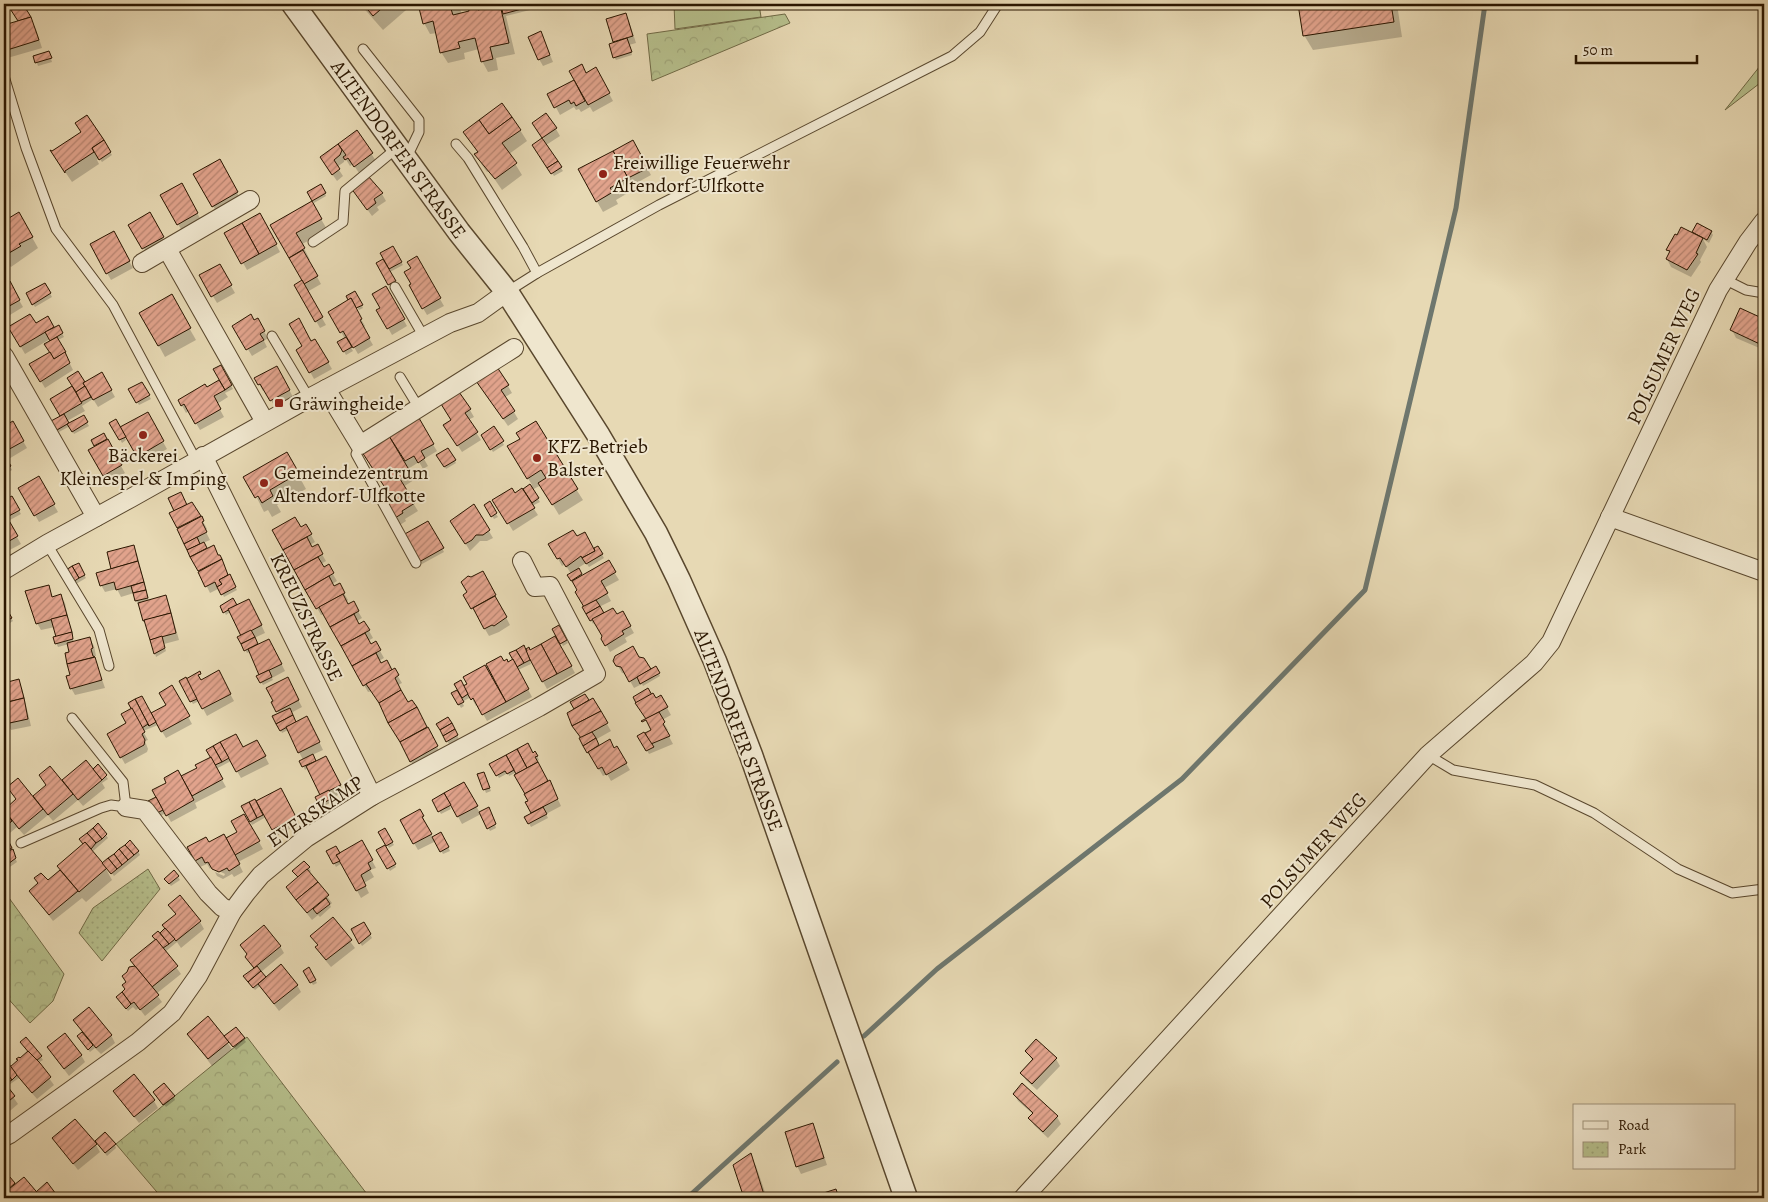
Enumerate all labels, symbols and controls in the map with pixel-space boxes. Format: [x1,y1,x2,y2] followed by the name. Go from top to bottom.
[1576,32,1697,64] scale bar
[1583,40,1613,60] text: 50 m
[324,54,473,244] street label: ALTENDORFER STRASSE
[612,149,790,199] place label: Freiwillige Feuerwehr Altendorf-Ulfkotte
[597,168,609,180] marker: Freiwillige Feuerwehr Altendorf-Ulfkotte
[1620,284,1707,429] street label: POLSUMER WEG
[289,390,404,417] place label: Gräwingheide
[273,397,285,409] marker: Gräwingheide
[137,429,149,441] marker: Bäckerei Kleinespel & Imping
[547,433,648,483] place label: KFZ-Betrieb Balster
[59,442,227,492] place label: Bäckerei Kleinespel & Imping
[531,452,543,464] marker: KFZ-Betrieb Balster
[273,459,429,509] place label: Gemeindezentrum Altendorf-Ulfkotte
[258,477,270,489] marker: Gemeindezentrum Altendorf-Ulfkotte
[264,548,349,686] street label: KREUZSTRASSE
[687,624,790,835] street label: ALTENDORFER STRASSE
[262,769,369,854] street label: EVERSKAMP
[1254,786,1373,914] street label: POLSUMER WEG
[1573,1104,1736,1170] legend
[1618,1115,1650,1135] text: Road
[1618,1139,1647,1159] text: Park

